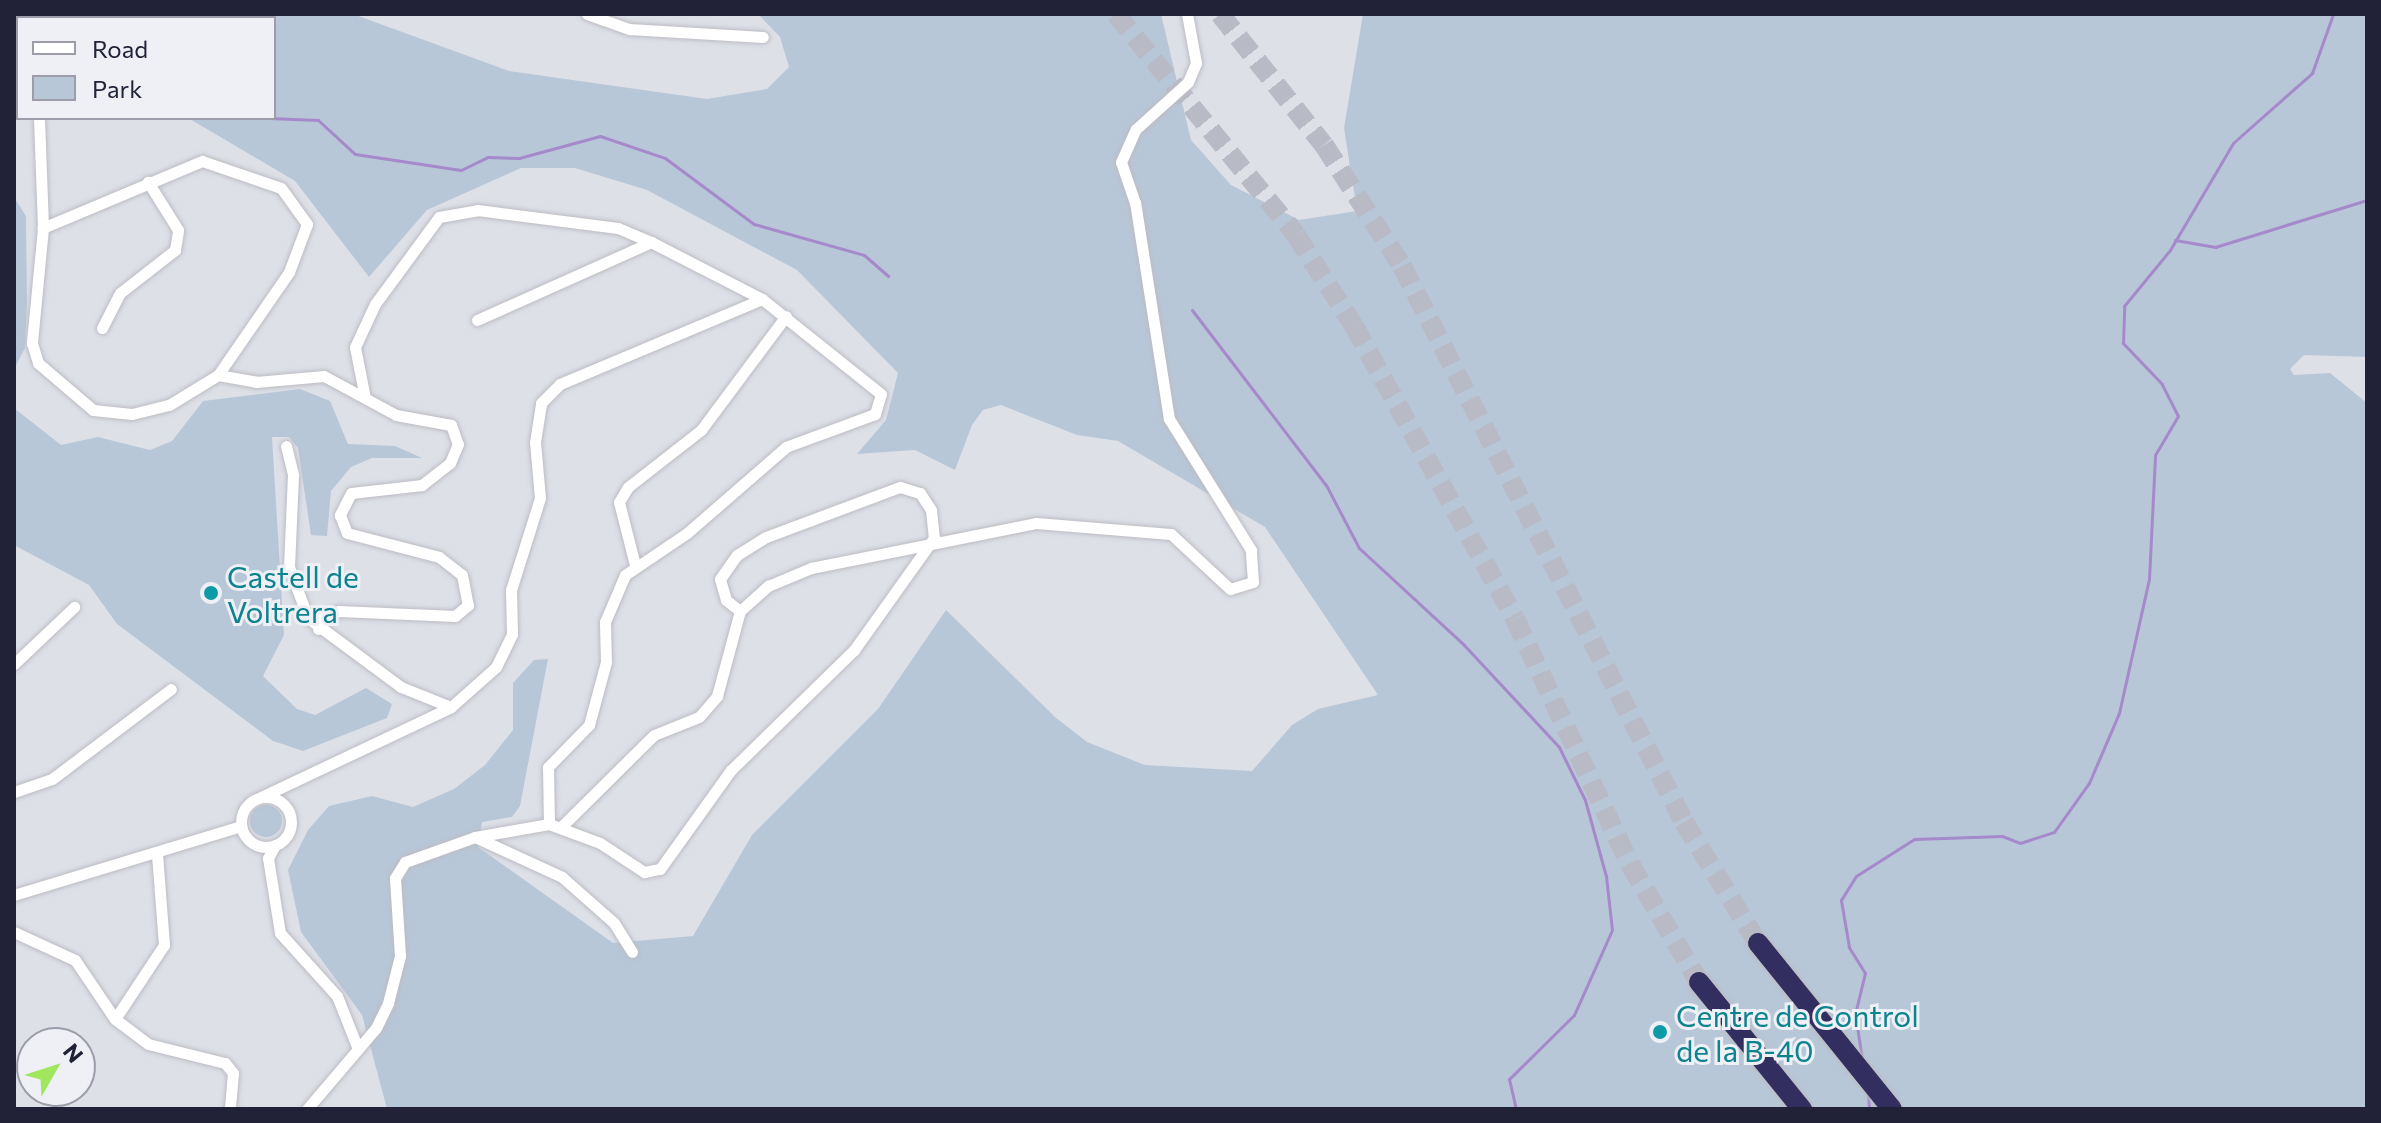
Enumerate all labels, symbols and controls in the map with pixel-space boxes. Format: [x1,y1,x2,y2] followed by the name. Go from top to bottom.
[16,16,276,120] legend
[92,34,148,63] text: Road
[92,74,142,103] text: Park
[227,558,359,628] place label: Castell de Voltrera
[202,584,220,602] marker: Castell de Voltrera
[1676,997,1919,1068] place label: Centre de Control de la B-40
[1651,1023,1669,1041] marker: Centre de Control de la B-40
[16,1027,96,1107] north arrow
[58,1038,89,1068] text: N

